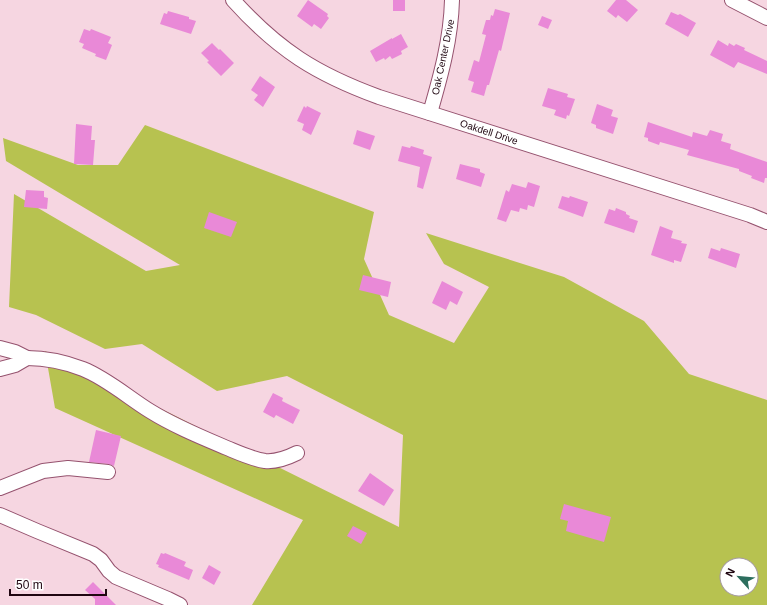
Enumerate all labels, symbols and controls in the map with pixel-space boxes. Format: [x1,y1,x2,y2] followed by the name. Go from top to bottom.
[430,18,457,96] street label: Oak Center Drive
[459,117,520,147] street label: Oakdell Drive
[719,557,759,597] north arrow
[723,566,737,579] text: N
[10,571,106,597] scale bar
[16,578,43,592] text: 50 m

